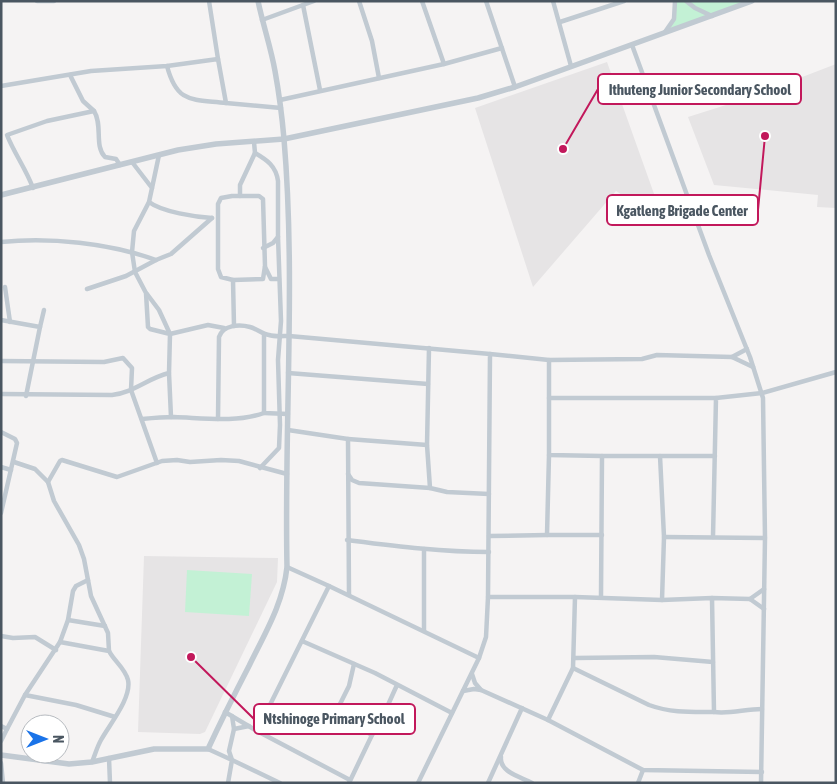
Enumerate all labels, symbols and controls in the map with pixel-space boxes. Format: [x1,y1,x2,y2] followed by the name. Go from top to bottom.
[598,74,801,104] callout: Ithuteng Junior Secondary School
[609,81,792,98] text: Ithuteng Junior Secondary School
[607,195,758,225] callout: Kgatleng Brigade Center
[616,202,748,219] text: Kgatleng Brigade Center
[254,704,415,734] callout: Ntshinoge Primary School
[263,710,406,727] text: Ntshinoge Primary School
[20,714,70,764] north arrow
[50,735,66,743] text: N

